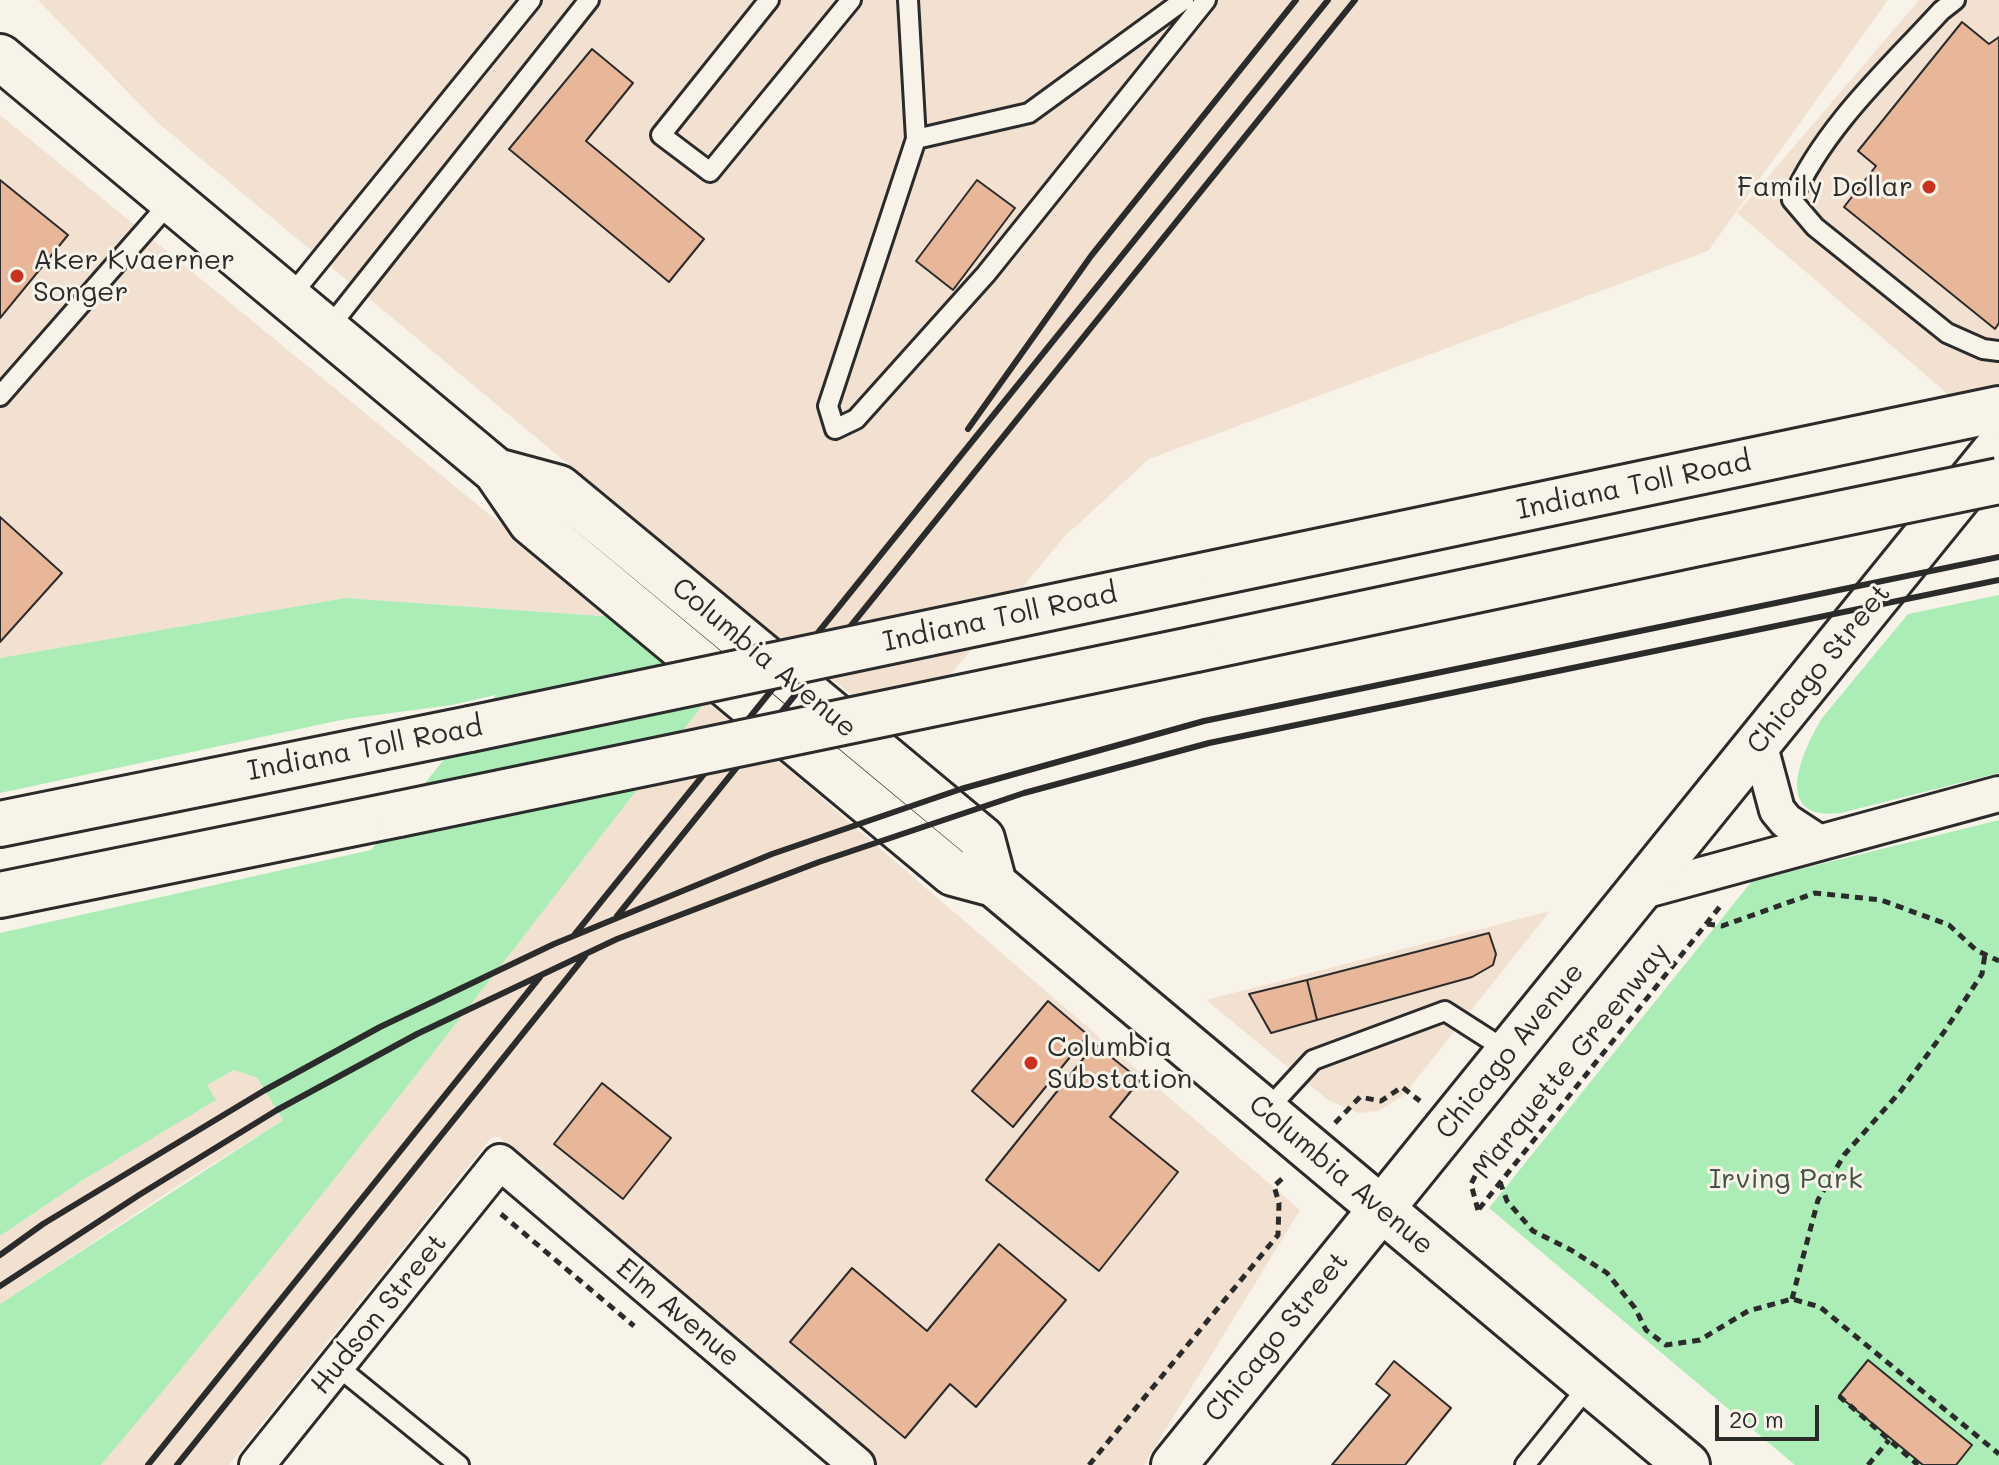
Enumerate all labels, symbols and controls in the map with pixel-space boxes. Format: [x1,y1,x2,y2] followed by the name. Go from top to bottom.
[1737,170,1913,204] place label: Family Dollar
[1920,178,1938,196] marker: Family Dollar
[33,243,235,309] place label: Aker Kvaerner Songer
[8,267,26,285] marker: Aker Kvaerner Songer
[1514,445,1754,527] street label: Indiana Toll Road
[665,571,863,745] street label: Columbia Avenue
[880,577,1120,659] street label: Indiana Toll Road
[1740,577,1898,761] street label: Chicago Street
[245,710,485,788] street label: Indiana Toll Road
[1465,936,1677,1186] street label: Marquette Greenway
[1429,956,1591,1146] street label: Chicago Avenue
[1047,1030,1192,1096] place label: Columbia Substation
[1022,1054,1040,1072] marker: Columbia Substation
[1242,1088,1440,1262] street label: Columbia Avenue
[1709,1162,1863,1196] park label: Irving Park
[304,1227,454,1401] street label: Hudson Street
[1198,1245,1356,1429] street label: Chicago Street
[609,1252,747,1374] street label: Elm Avenue
[1719,1389,1823,1439] scale bar
[1729,1403,1784,1434] text: 20 m

